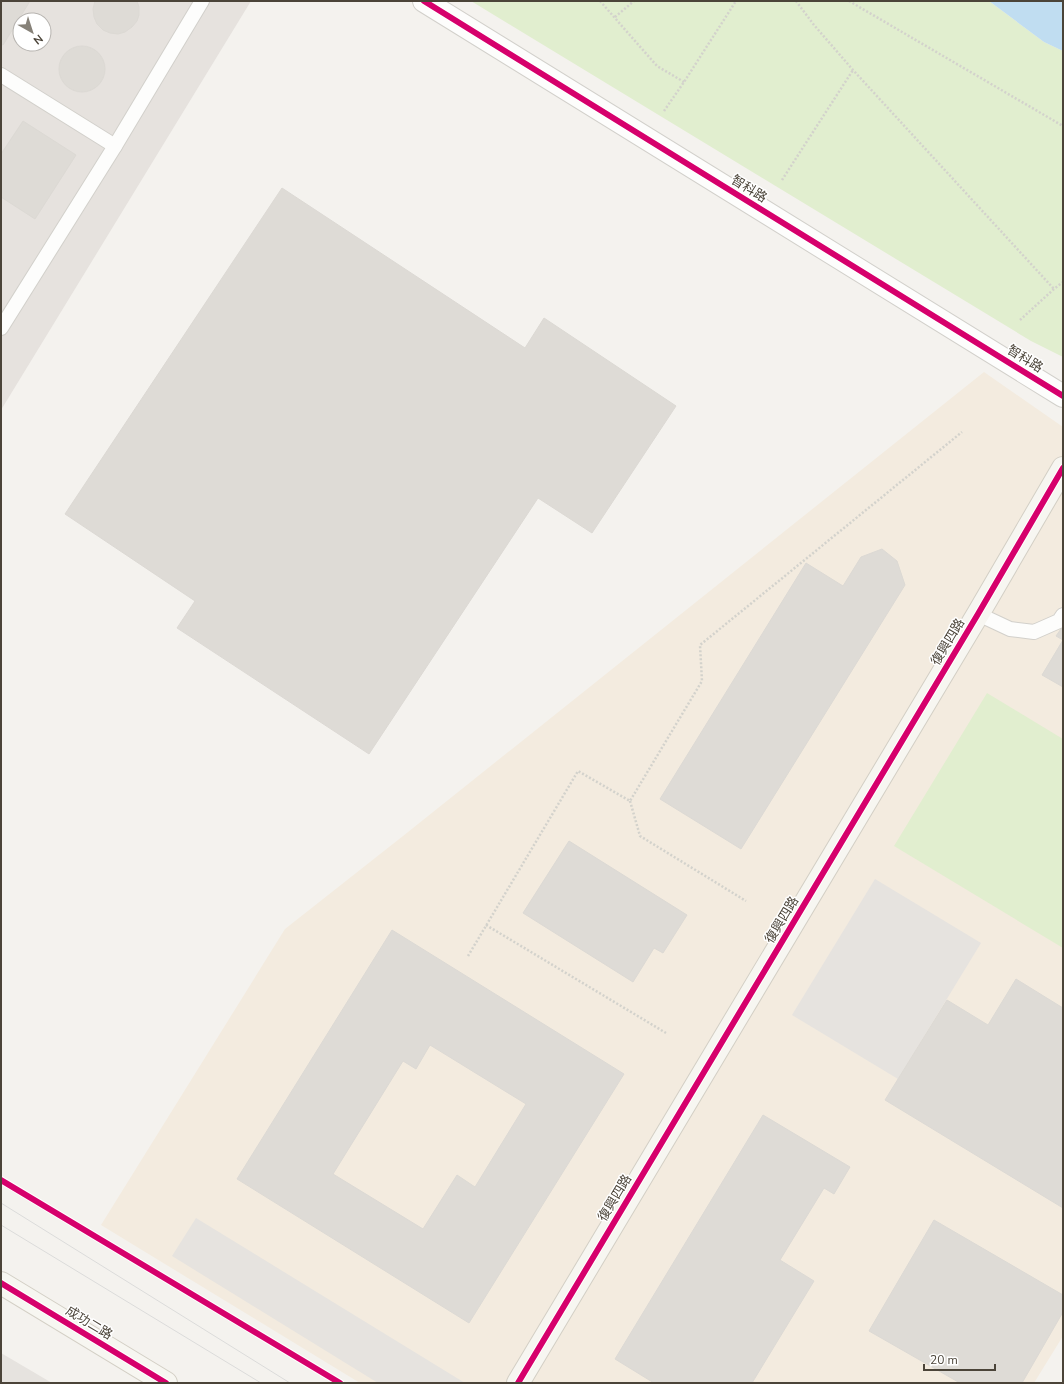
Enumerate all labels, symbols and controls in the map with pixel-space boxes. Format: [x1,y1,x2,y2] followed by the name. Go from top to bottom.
[12,12,52,52] north arrow
[30,31,46,48] text: N
[728,171,770,207] street label: 智科路
[1004,341,1046,377] street label: 智科路
[927,615,969,669] street label: 復興四路
[761,893,803,947] street label: 復興四路
[594,1171,636,1225] street label: 復興四路
[62,1302,116,1344] street label: 成功二路
[924,1346,995,1372] scale bar
[930,1352,958,1368] text: 20 m

